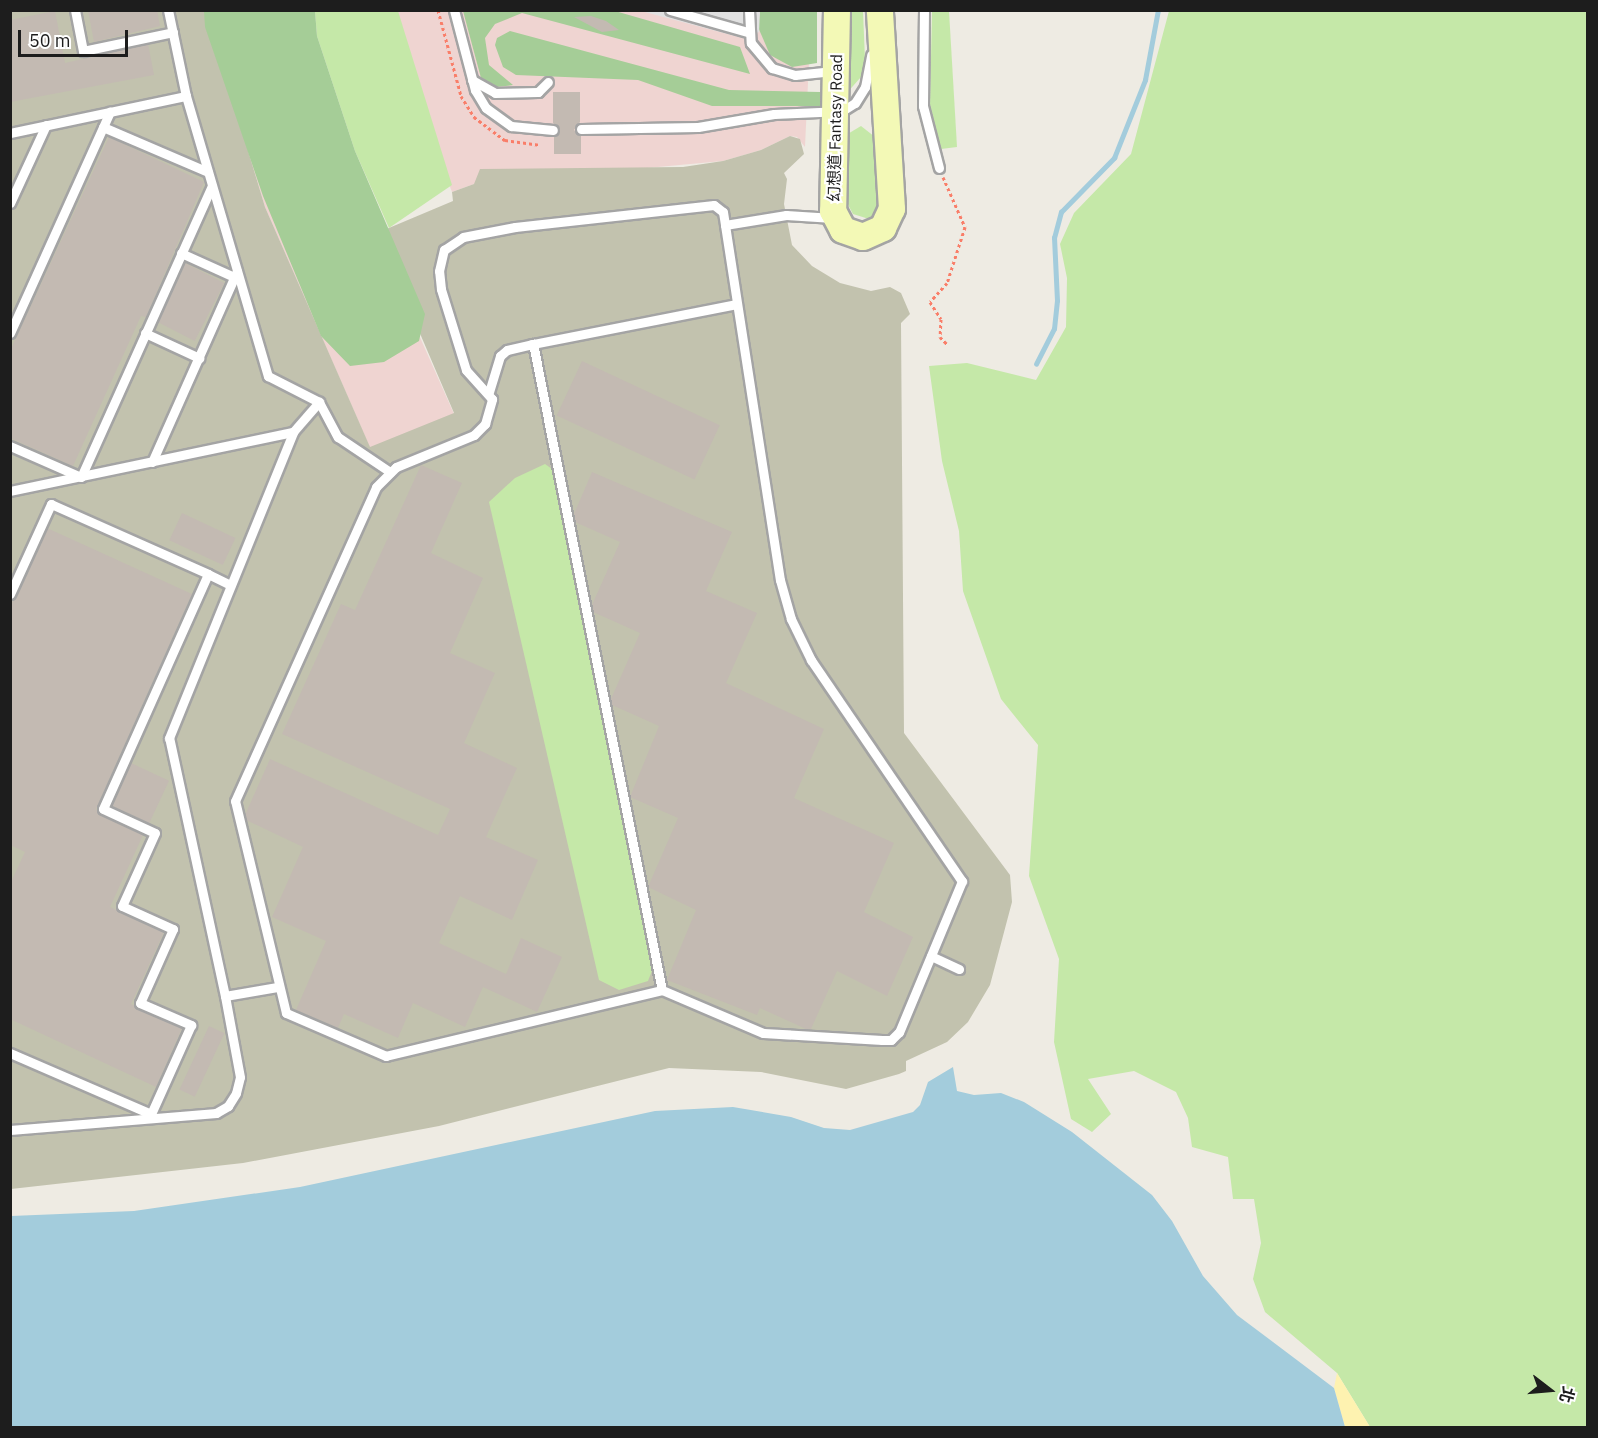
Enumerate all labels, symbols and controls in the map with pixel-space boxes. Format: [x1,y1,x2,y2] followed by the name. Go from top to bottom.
[21,18,130,56] scale bar
[29,29,71,52] text: 50 m
[824,54,846,202] street label: 幻想道 Fantasy Road
[1520,1360,1580,1420] north arrow
[1555,1385,1579,1405] text: 北

